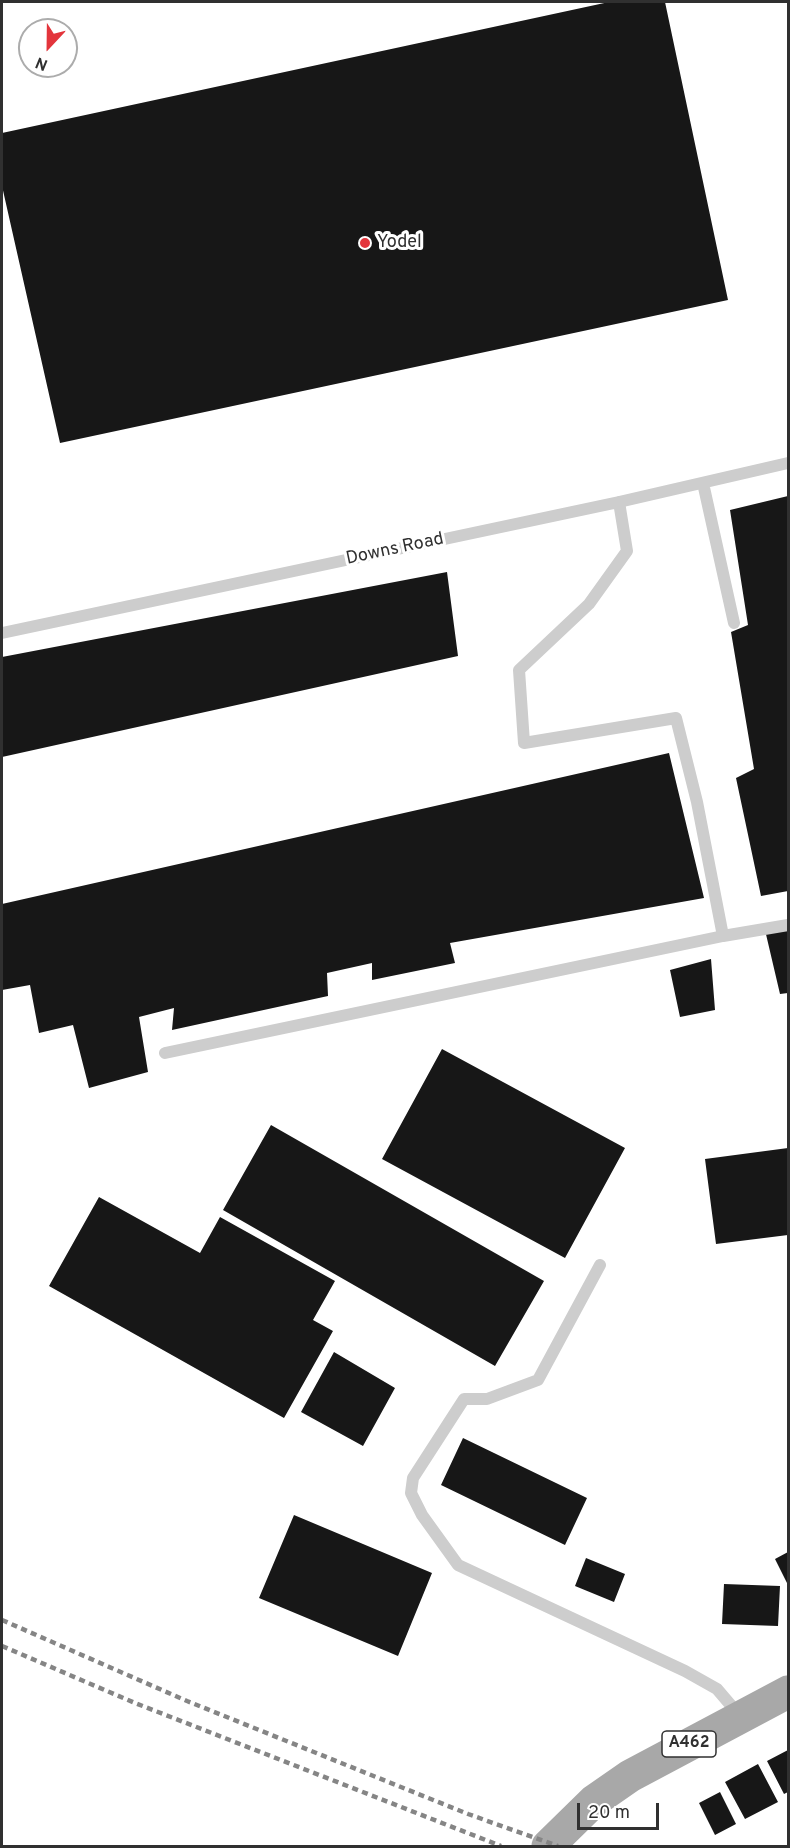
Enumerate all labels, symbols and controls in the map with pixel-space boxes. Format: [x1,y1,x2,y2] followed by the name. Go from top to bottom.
[18,18,78,78] north arrow
[33,51,51,74] text: N
[377,232,422,254] place label: Yodel
[358,236,372,250] marker: Yodel
[344,529,446,571] street label: Downs Road
[662,1731,716,1757] road number: A462
[580,1791,662,1829] scale bar
[588,1802,630,1825] text: 20 m

